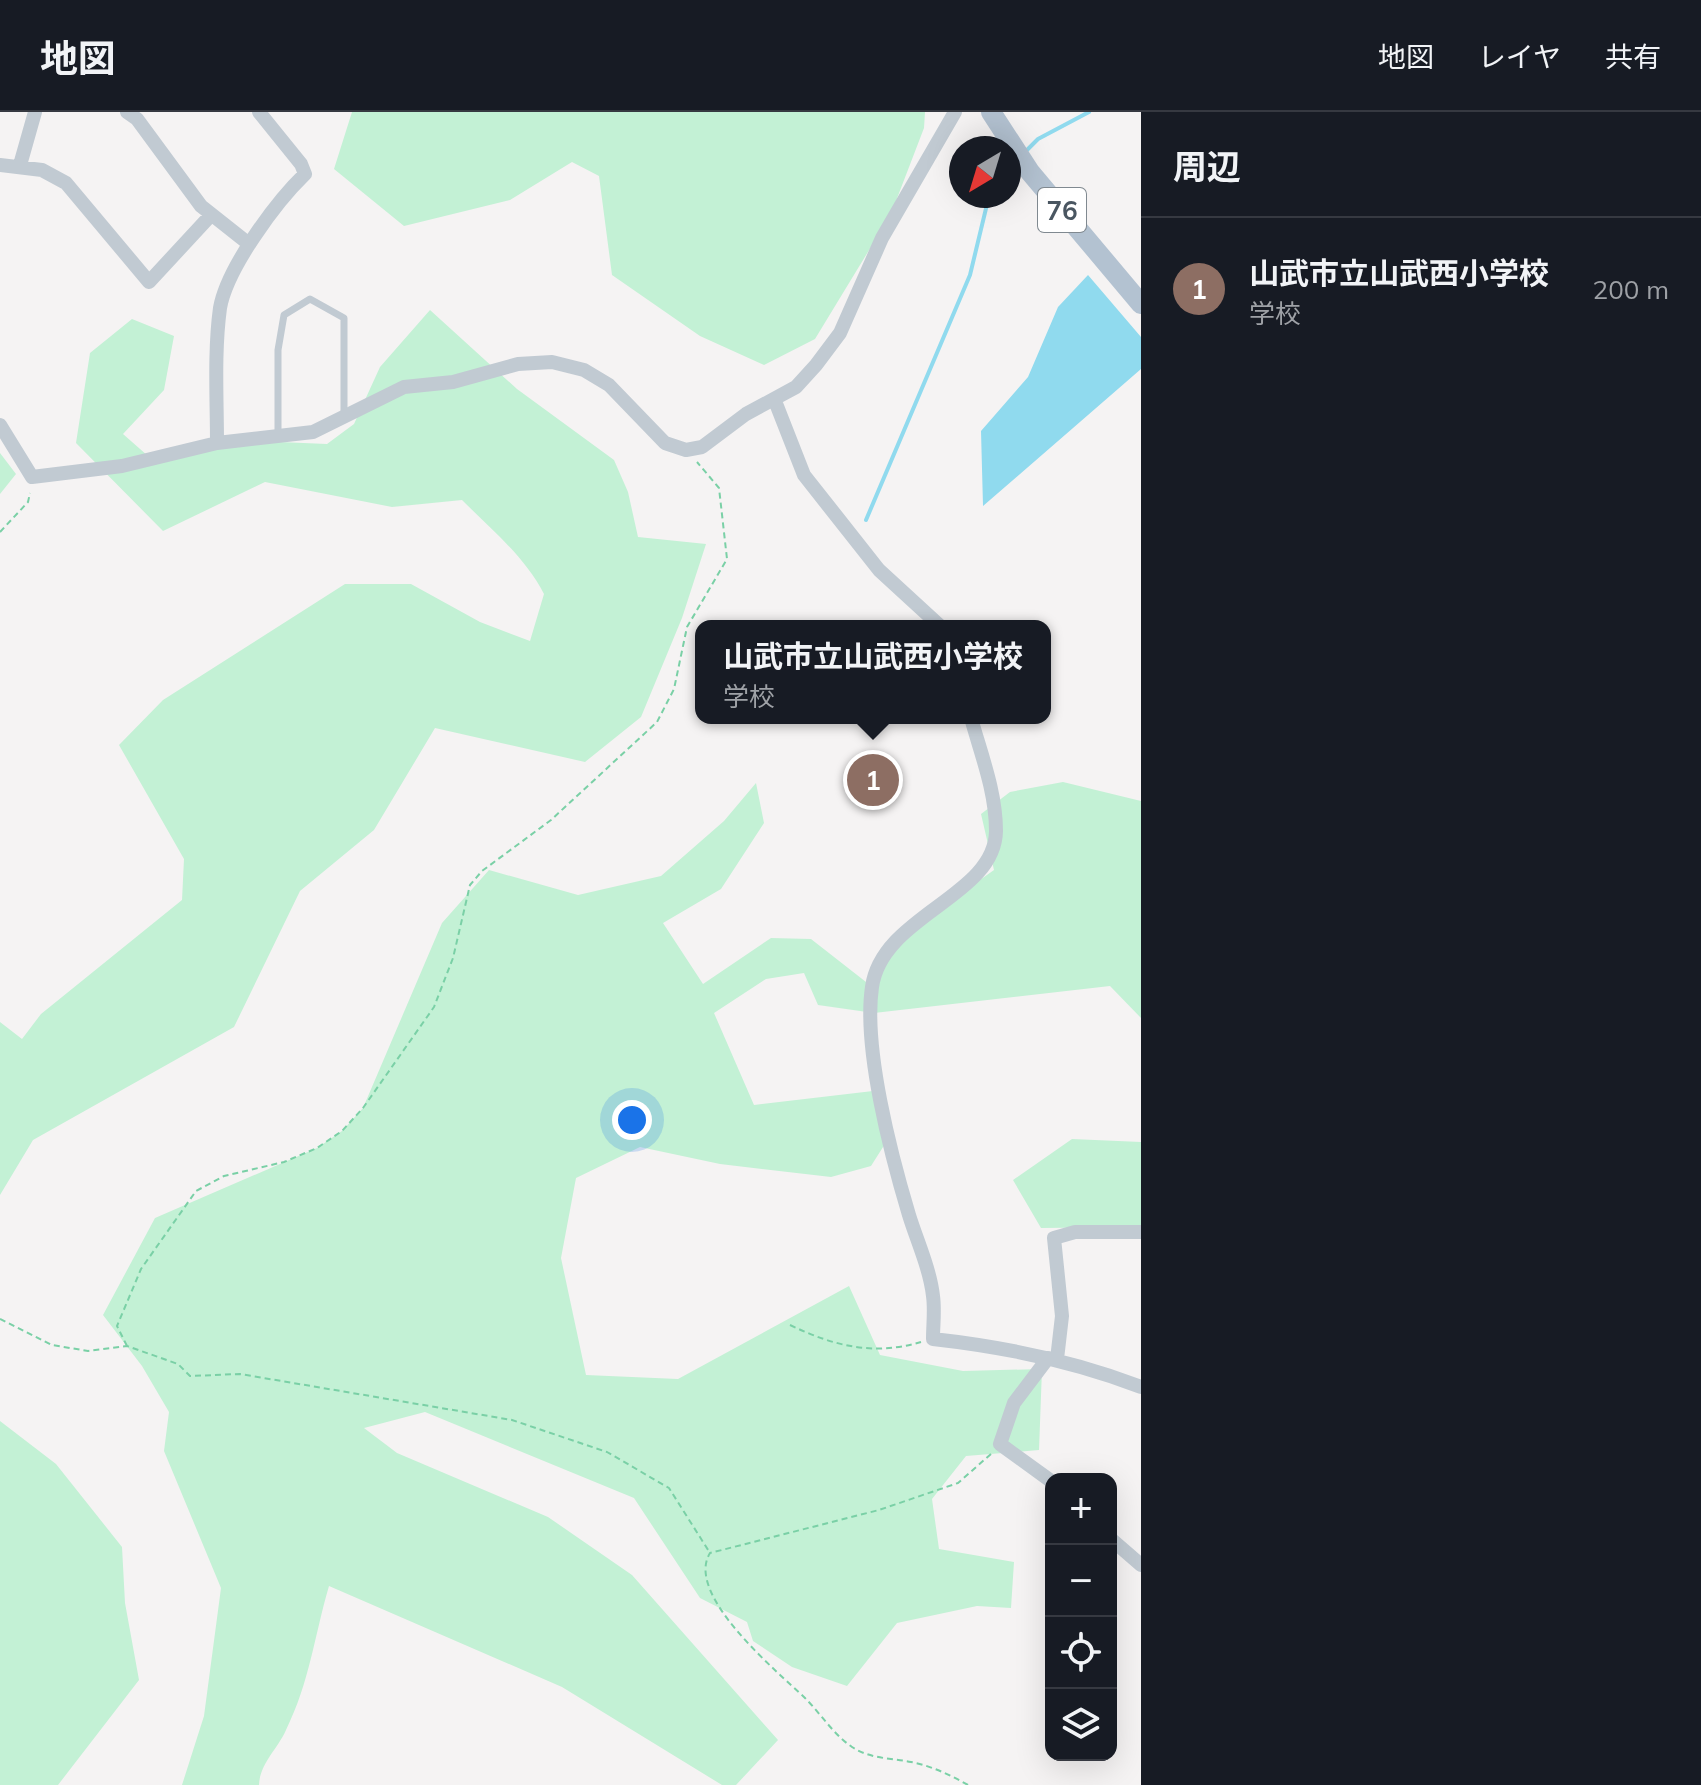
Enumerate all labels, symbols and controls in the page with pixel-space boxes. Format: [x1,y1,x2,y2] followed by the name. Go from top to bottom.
[40,34,116,82] text: 地図
[1378,39,1434,74] text: 地図
[1478,39,1561,74] text: レイヤ
[1605,39,1661,74] text: 共有
[949,136,1021,208] north arrow
[1173,145,1241,188] text: 周辺
[1038,188,1086,232] road number: 76
[1249,254,1549,292] text: 山武市立山武西小学校
[1191,273,1207,306] text: 1
[1593,273,1669,306] text: 200 m
[1249,297,1301,330] text: 学校
[695,620,1051,724] popup
[723,637,1023,675] text: 山武市立山武西小学校
[723,680,775,713] text: 学校
[847,750,899,810] pin: 1
[612,1100,652,1140] your location
[1045,1473,1117,1761] map controls
[1045,1473,1117,1545] button: +
[1045,1545,1117,1617] button: −
[1045,1617,1117,1689] button: locate
[1045,1689,1117,1761] button: layers

